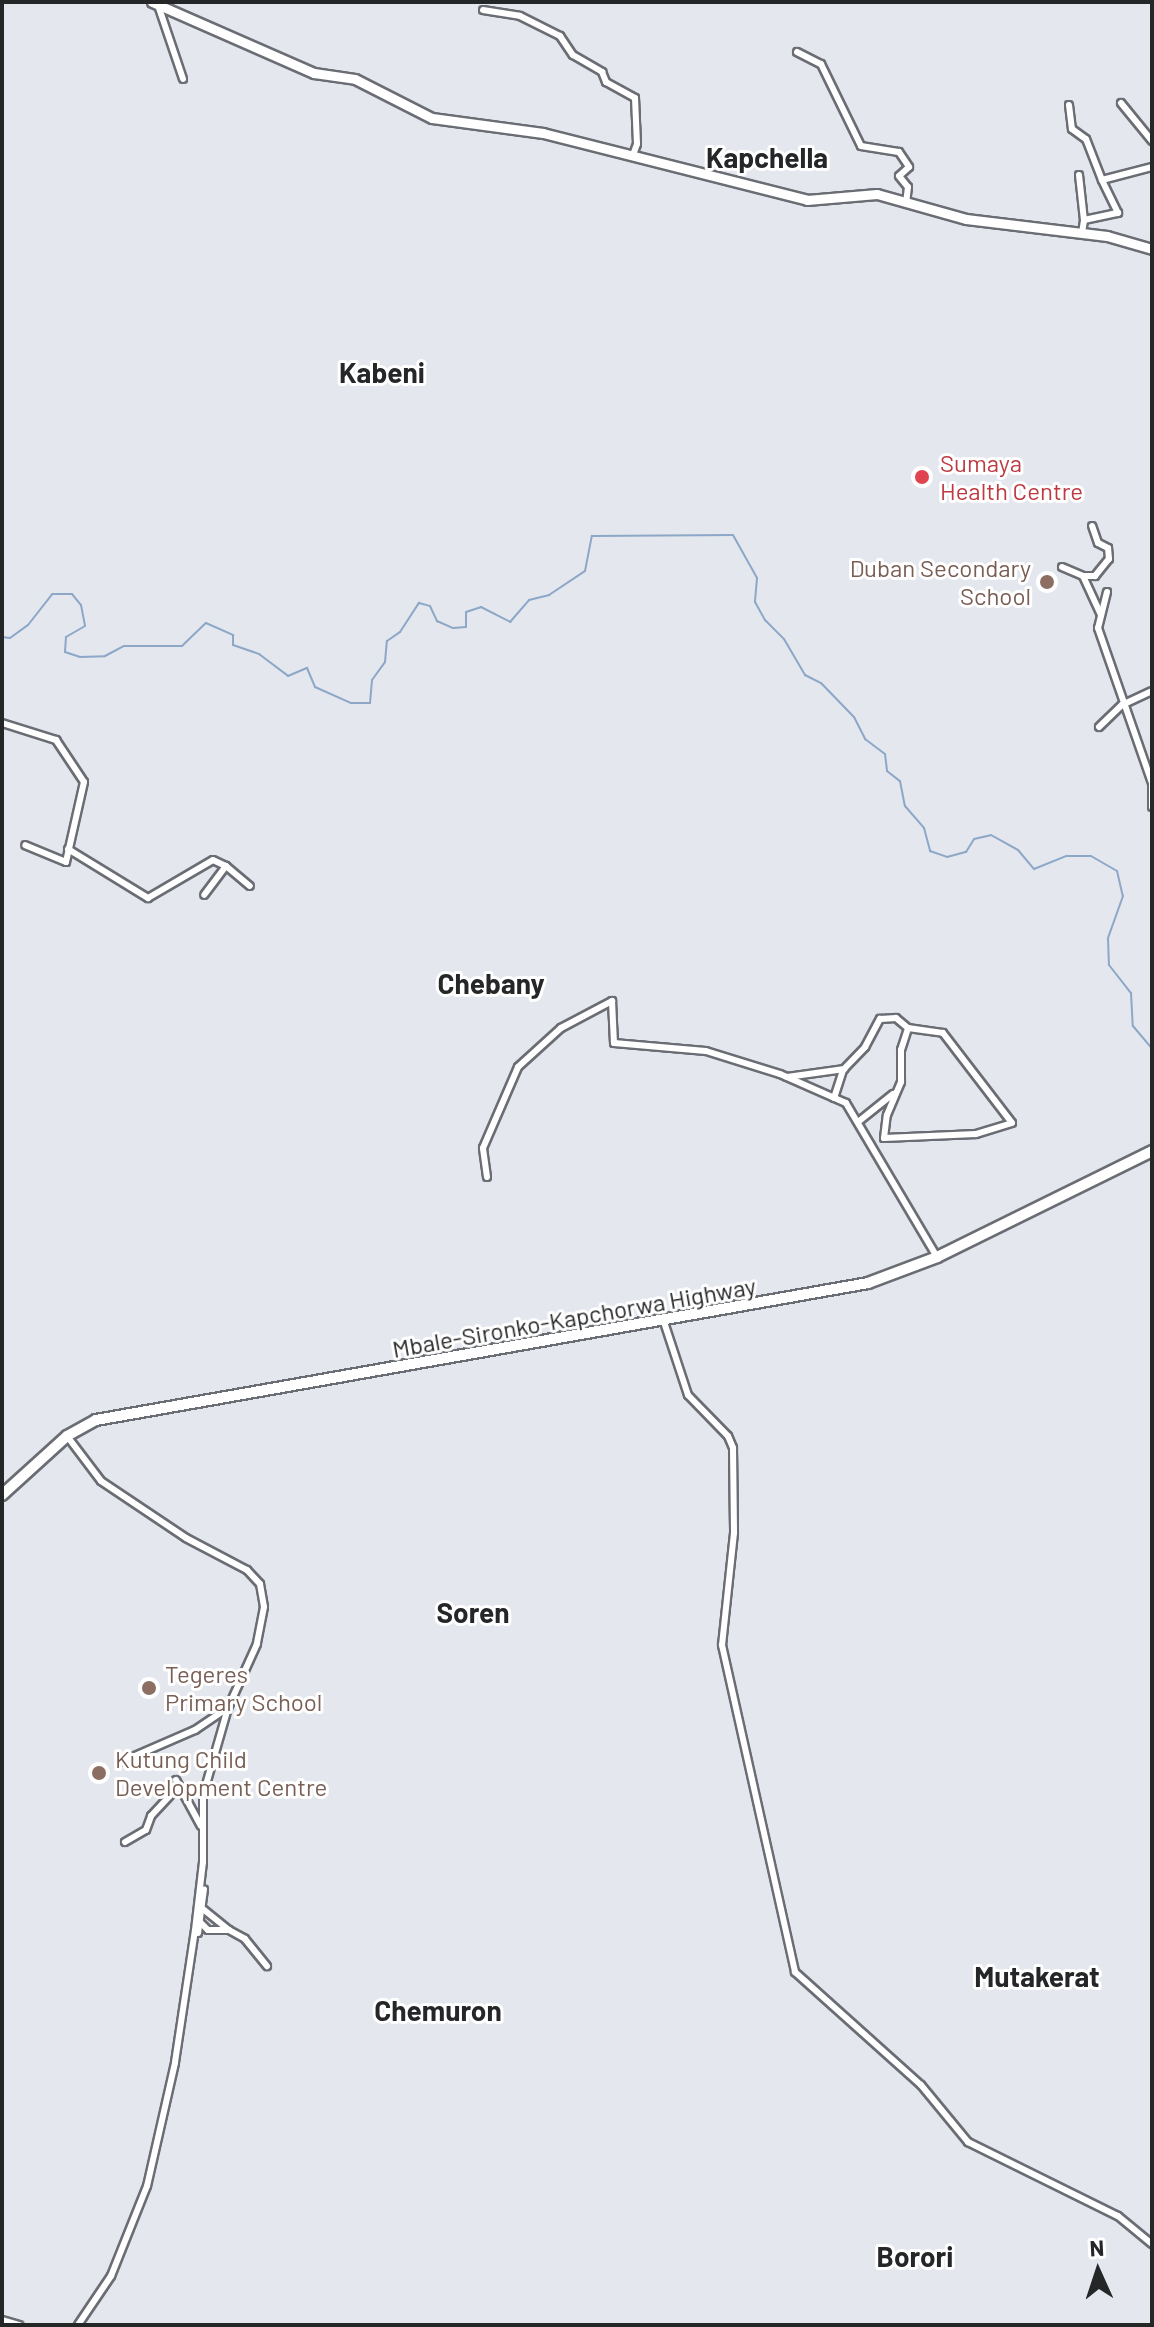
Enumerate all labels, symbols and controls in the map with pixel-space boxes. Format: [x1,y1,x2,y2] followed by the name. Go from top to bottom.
[706,140,828,174] district label: Kapchella
[339,355,425,389] district label: Kabeni
[940,449,1083,505] place label: Sumaya Health Centre
[911,466,933,488] marker: Sumaya Health Centre
[850,554,1031,610] place label: Duban Secondary School
[1038,573,1056,591] marker: Duban Secondary School
[438,966,544,1000] district label: Chebany
[390,1271,758,1363] street label: Mbale-Sironko-Kapchorwa Highway
[436,1595,510,1629] district label: Soren
[165,1660,322,1716] place label: Tegeres Primary School
[140,1679,158,1697] marker: Tegeres Primary School
[115,1745,327,1801] place label: Kutung Child Development Centre
[90,1764,108,1782] marker: Kutung Child Development Centre
[974,1959,1100,1993] district label: Mutakerat
[374,1993,502,2027] district label: Chemuron
[1058,2231,1138,2311] north arrow
[1089,2234,1105,2260] text: N
[877,2239,953,2273] district label: Borori

